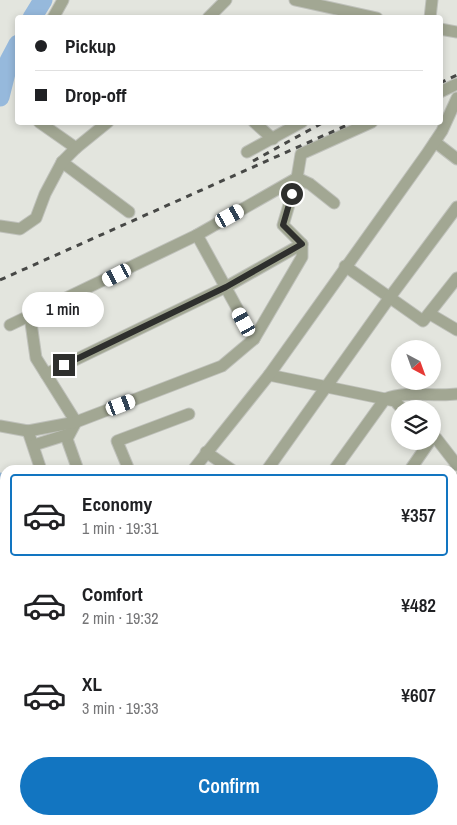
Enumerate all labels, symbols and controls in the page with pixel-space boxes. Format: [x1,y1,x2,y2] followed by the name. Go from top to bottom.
[65,33,116,59] text: Pickup
[65,82,126,108] text: Drop-off
[281,183,303,205] route start
[213,202,246,230] car
[100,262,133,288] car
[23,292,105,328] callout: 1 min
[46,298,80,320] text: 1 min
[230,305,257,339] car
[391,340,441,390] north arrow
[391,340,441,450] map controls
[53,354,75,376] route end
[104,393,137,417] car
[391,400,441,450] button: layers
[82,491,152,517] text: Economy
[22,493,67,538] icon: car
[401,502,436,528] text: ¥357
[82,517,159,539] text: 1 min · 19:31
[82,581,143,607] text: Comfort
[22,583,67,628] icon: car
[401,592,436,618] text: ¥482
[82,607,159,629] text: 2 min · 19:32
[82,671,102,697] text: XL
[22,673,67,718] icon: car
[401,682,436,708] text: ¥607
[82,697,159,719] text: 3 min · 19:33
[20,757,438,815] button: Confirm

